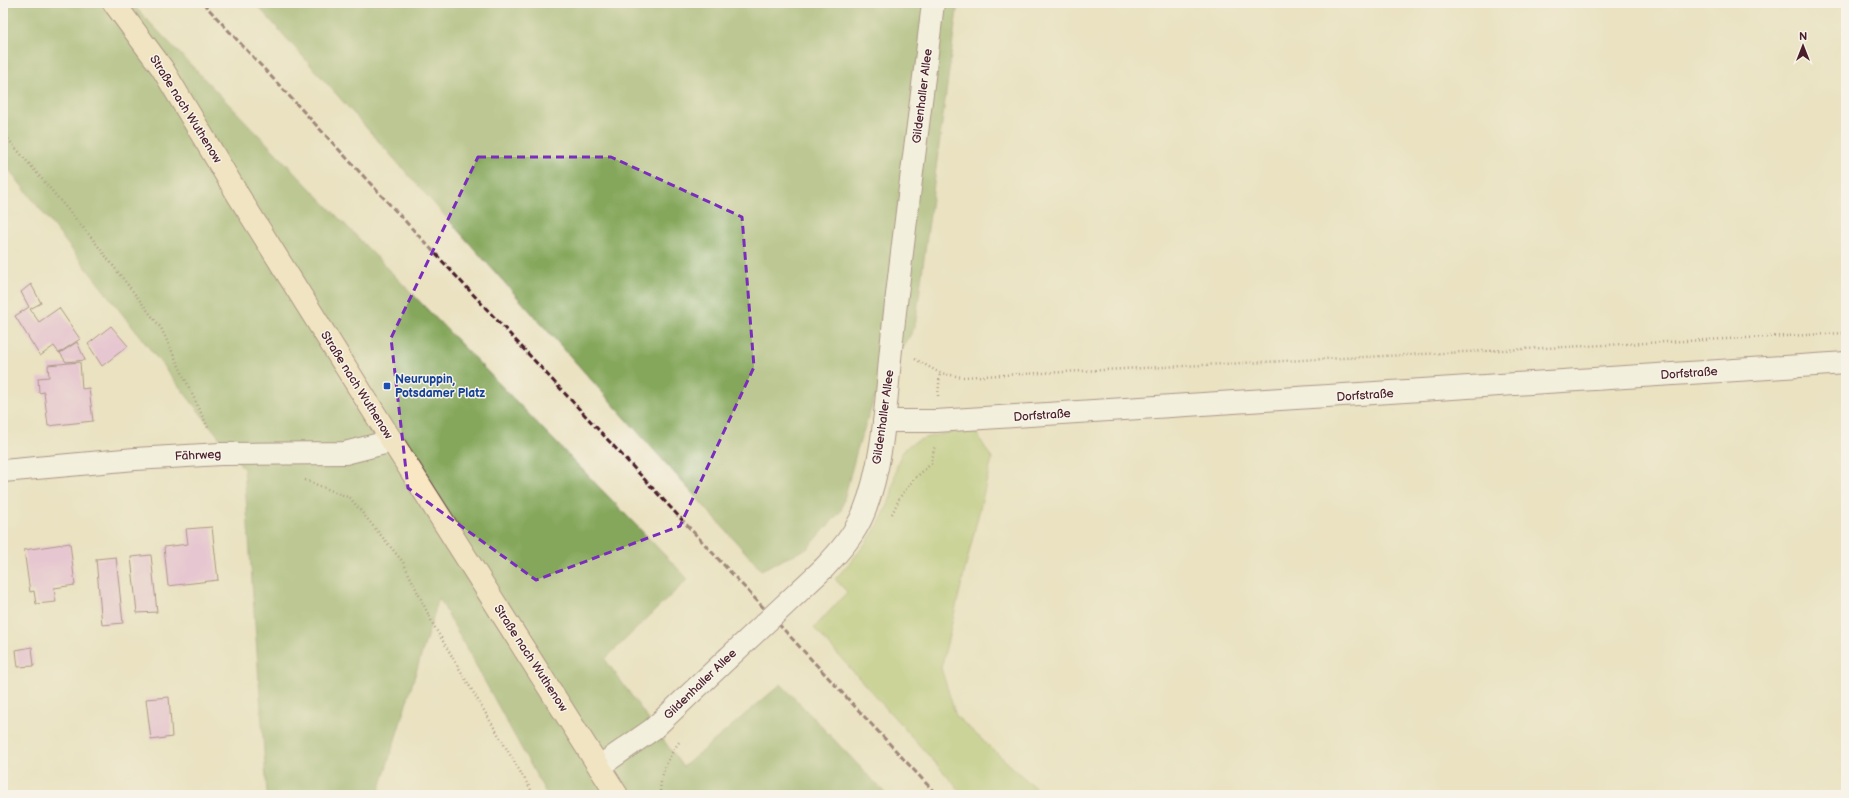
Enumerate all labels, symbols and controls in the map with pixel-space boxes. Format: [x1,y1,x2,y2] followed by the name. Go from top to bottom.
[1783,26,1823,66] north arrow
[1799,30,1807,43] text: N
[909,48,936,144] street label: Gildenhaller Allee
[146,52,225,166] street label: Straße nach Wuthenow
[317,328,396,442] street label: Straße nach Wuthenow
[1660,364,1718,383] street label: Dorfstraße
[869,369,898,465] street label: Gildenhaller Allee
[395,372,485,401] place label: Neuruppin, Potsdamer Platz
[382,381,392,391] marker: Neuruppin, Potsdamer Platz
[1336,386,1394,405] street label: Dorfstraße
[1013,406,1071,425] street label: Dorfstraße
[174,447,222,464] street label: Fährweg
[490,602,571,715] street label: Straße nach Wuthenow
[661,646,740,723] street label: Gildenhaller Allee

